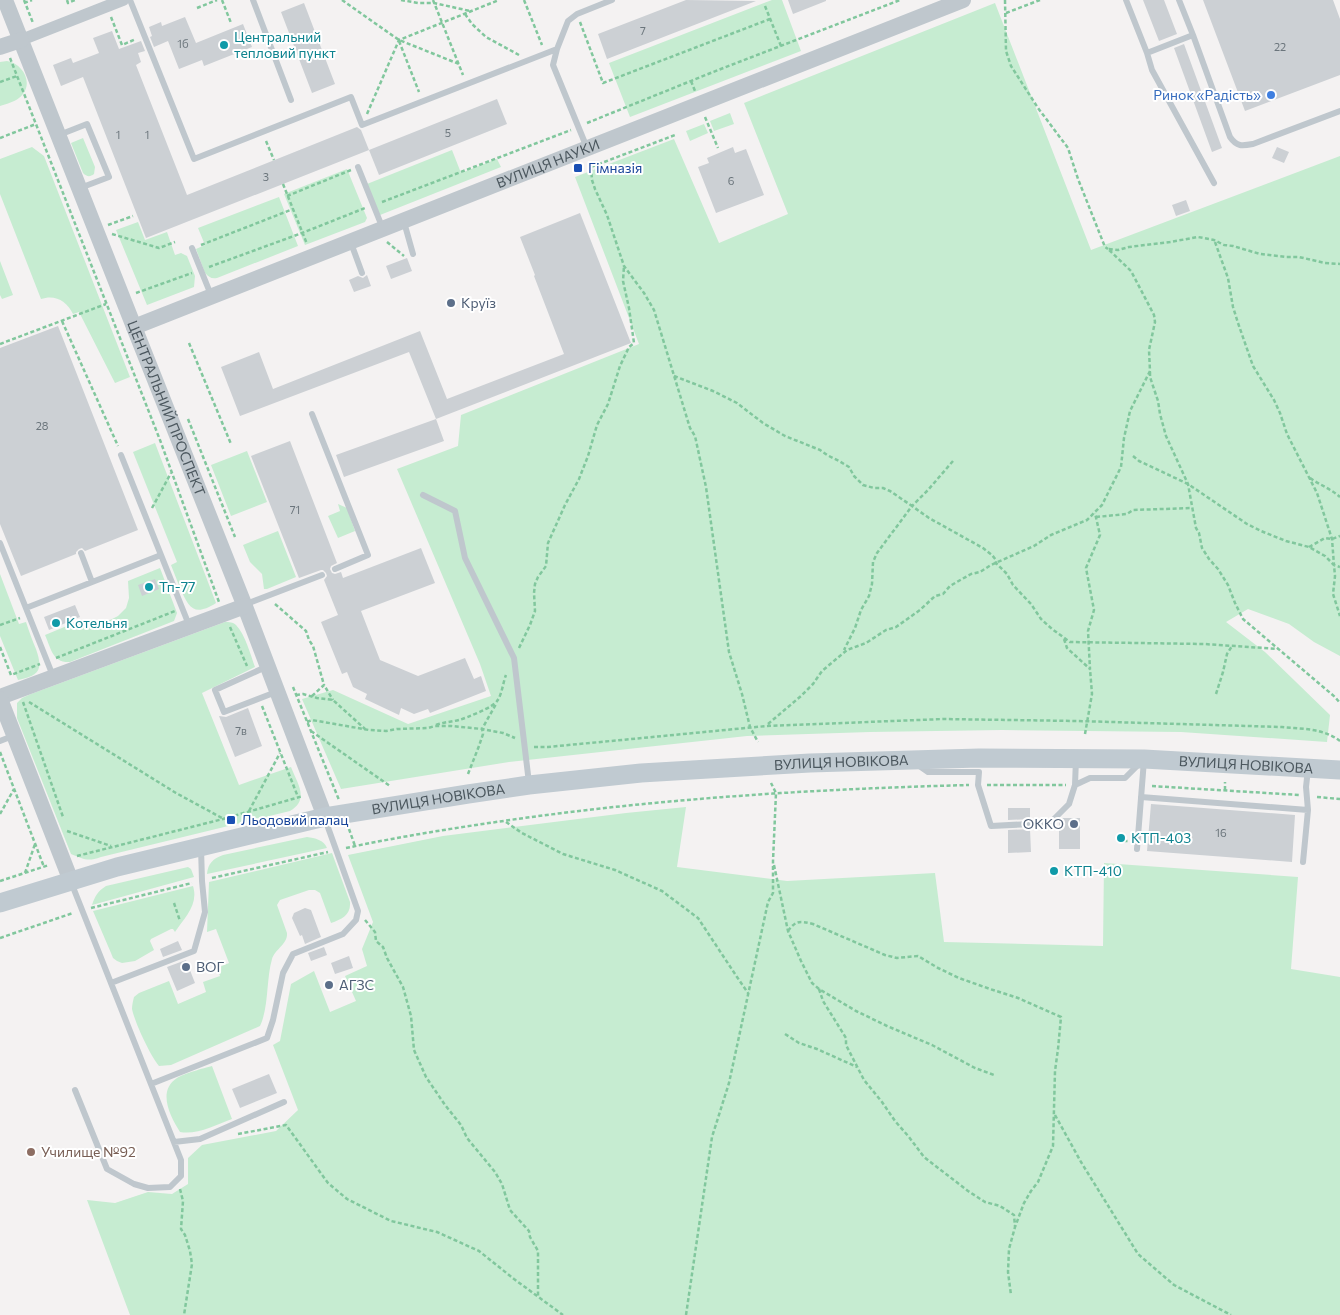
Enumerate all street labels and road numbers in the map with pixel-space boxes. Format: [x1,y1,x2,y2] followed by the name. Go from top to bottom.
[494,135,602,191] street label: ВУЛИЦЯ НАУКИ
[124,318,209,498] street label: ЦЕНТРАЛЬНИЙ ПРОСПЕКТ
[773,751,909,773] street label: ВУЛИЦЯ НОВІКОВА
[1178,752,1314,777] street label: ВУЛИЦЯ НОВІКОВА
[370,780,506,817] street label: ВУЛИЦЯ НОВІКОВА

